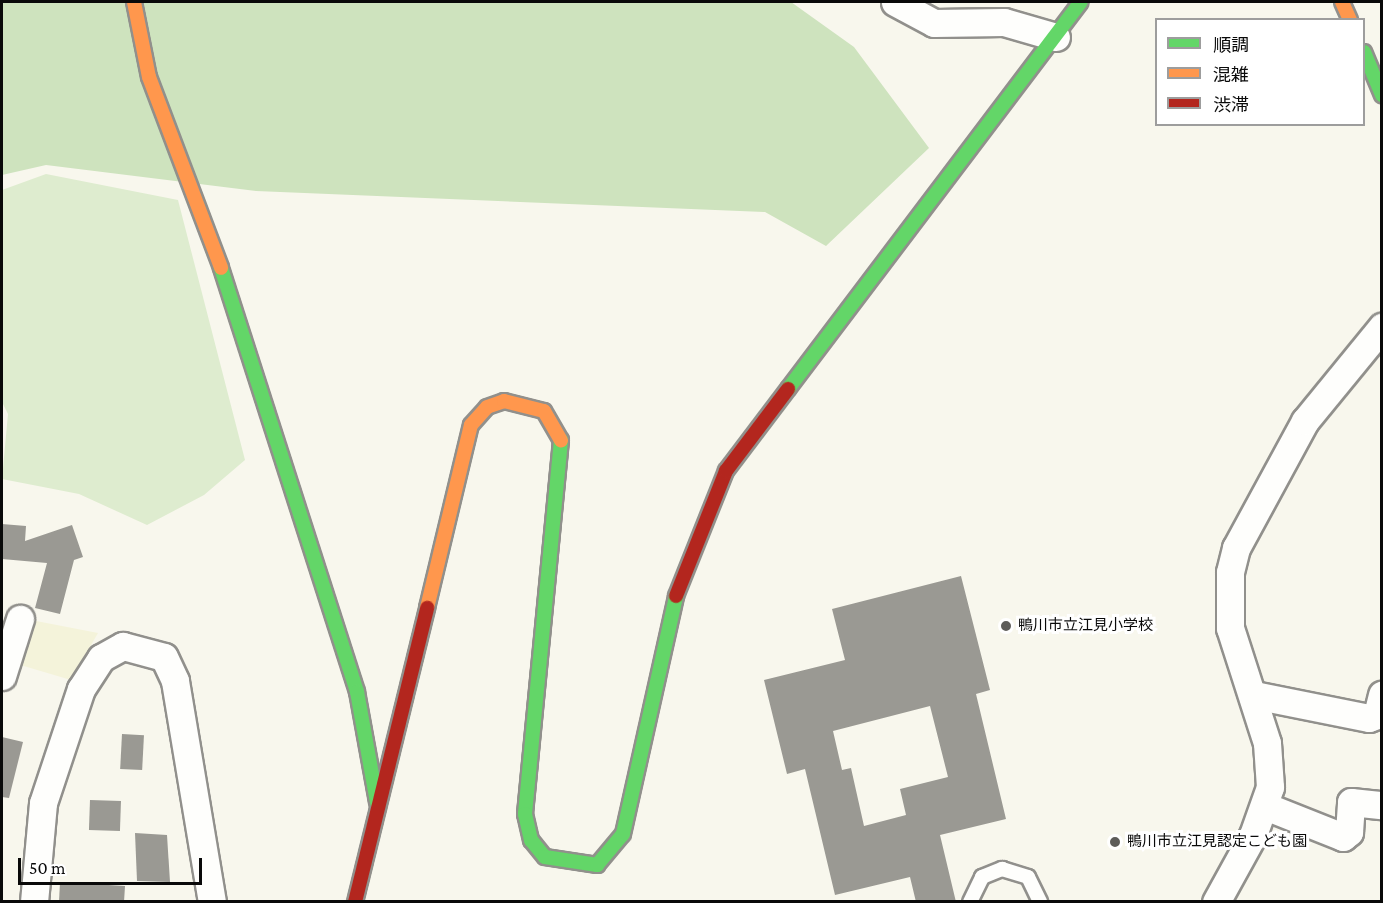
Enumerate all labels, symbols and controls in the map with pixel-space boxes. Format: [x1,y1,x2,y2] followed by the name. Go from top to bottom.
[1155,18,1365,126] legend
[1213,35,1249,55] text: 順調
[1213,65,1249,85] text: 混雑
[1213,95,1249,115] text: 渋滞
[1018,617,1153,635] place label: 鴨川市立江見小学校
[999,619,1013,633] marker: 鴨川市立江見小学校
[1127,833,1307,851] place label: 鴨川市立江見認定こども園
[1108,835,1122,849] marker: 鴨川市立江見認定こども園
[21,846,206,884] scale bar
[29,858,66,878] text: 50 m

